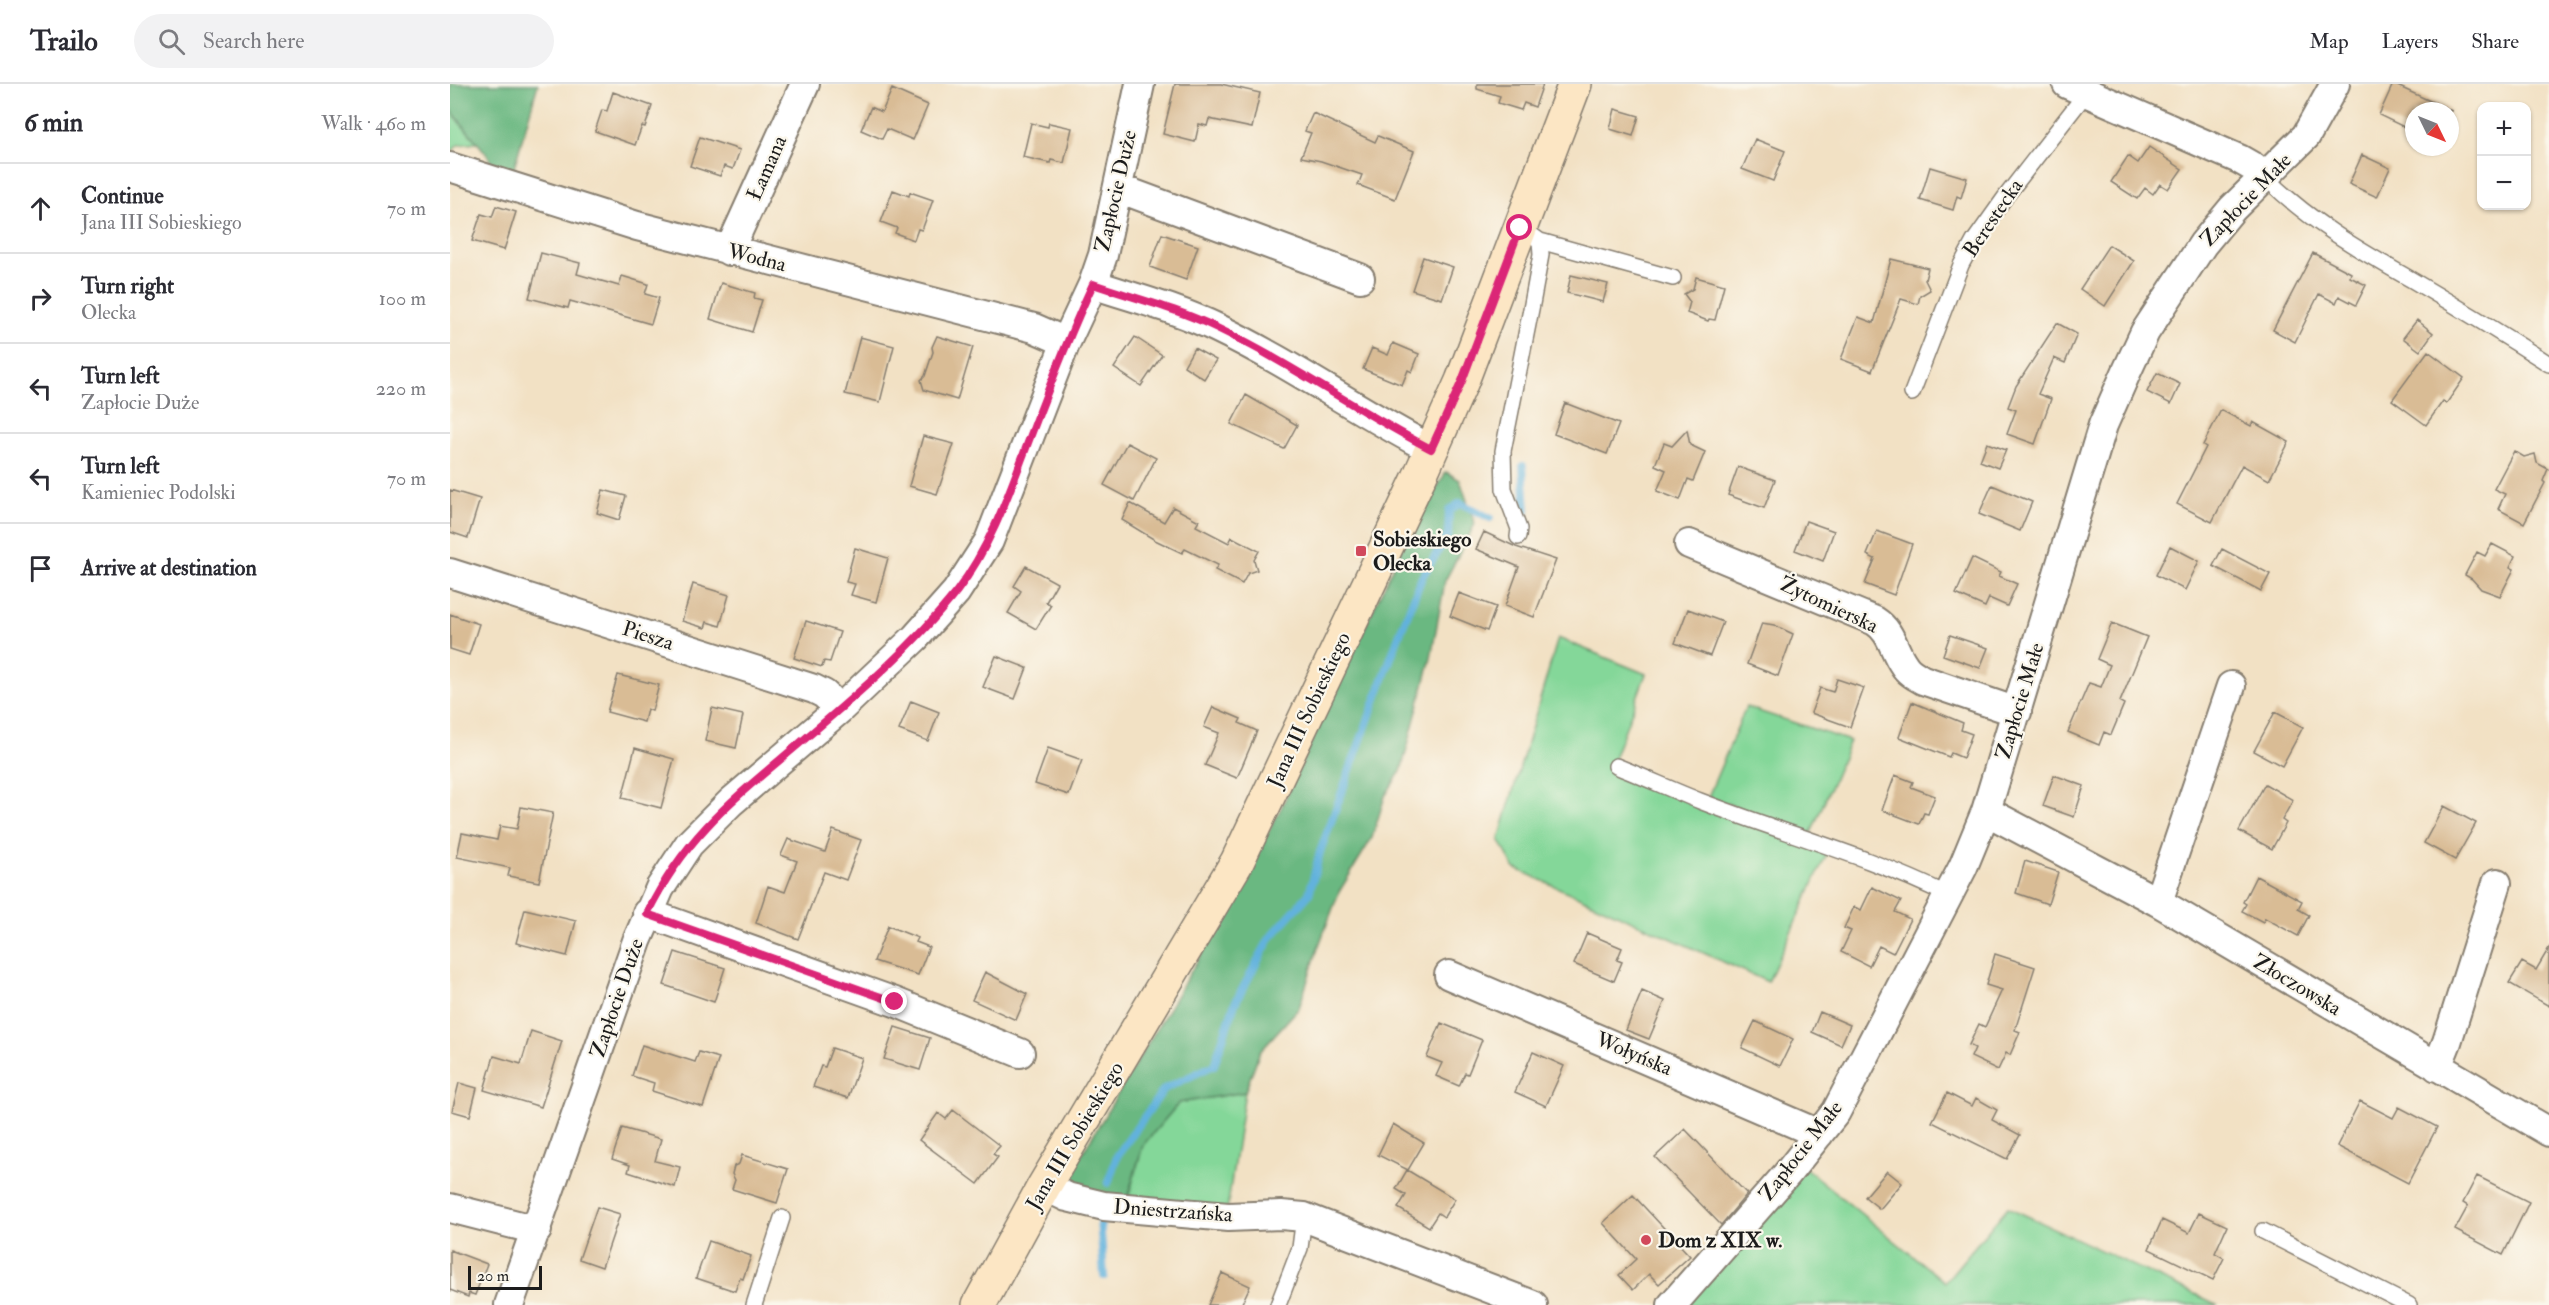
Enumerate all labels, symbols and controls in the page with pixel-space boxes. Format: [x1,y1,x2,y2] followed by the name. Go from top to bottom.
[134,14,554,68] search box
[30,24,98,59] text: Trailo
[155,25,188,58] icon: search
[203,27,304,55] text: Search here
[2309,28,2349,55] text: Map
[2382,28,2438,55] text: Layers
[2471,28,2519,55] text: Share
[2405,102,2459,156] north arrow
[2477,102,2531,210] map controls
[2477,102,2531,156] button: +
[24,107,83,139] text: 6 min
[321,111,426,136] text: Walk · 460 m
[1089,127,1143,255] street label: Zapłocie Duże
[741,131,793,205] street label: Łamana
[2195,147,2298,253] street label: Zapłocie Małe
[2477,156,2531,210] button: −
[1957,173,2029,262] street label: Berestecka
[81,182,164,210] text: Continue
[24,192,57,225] icon: ahead
[387,196,426,221] text: 70 m
[81,210,242,235] text: Jana III Sobieskiego
[1506,214,1532,240] route start
[724,237,789,278] street label: Wodna
[81,272,174,300] text: Turn right
[24,282,57,315] icon: right
[379,286,426,311] text: 100 m
[81,300,136,325] text: Olecka
[81,362,160,390] text: Turn left
[24,372,57,405] icon: left
[376,376,426,401] text: 220 m
[81,390,199,415] text: Zapłocie Duże
[81,452,160,480] text: Turn left
[24,462,57,495] icon: left
[387,466,426,491] text: 70 m
[81,480,236,505] text: Kamieniec Podolski
[1373,526,1471,577] place label: Sobieskiego Olecka
[1354,544,1368,558] marker: Sobieskiego Olecka
[24,552,57,585] icon: arrive
[81,554,257,582] text: Arrive at destination
[1775,570,1883,640] street label: Żytomierska
[619,615,677,657] street label: Piesza
[1261,628,1357,793] street label: Jana III Sobieskiego
[1990,639,2051,762] street label: Zapłocie Małe
[584,935,650,1061] street label: Zapłocie Duże
[2248,948,2346,1022] street label: Złoczowska
[881,988,907,1014] route end
[1591,1025,1677,1082] street label: Wołyńska
[1019,1057,1130,1216] street label: Jana III Sobieskiego
[1753,1095,1849,1207] street label: Zapłocie Małe
[1113,1193,1234,1229] street label: Dniestrzańska
[1658,1227,1782,1254] place label: Dom z XIX w.
[1639,1233,1653,1247] marker: Dom z XIX w.
[468,1263,542,1290] scale bar
[477,1266,509,1286] text: 20 m

